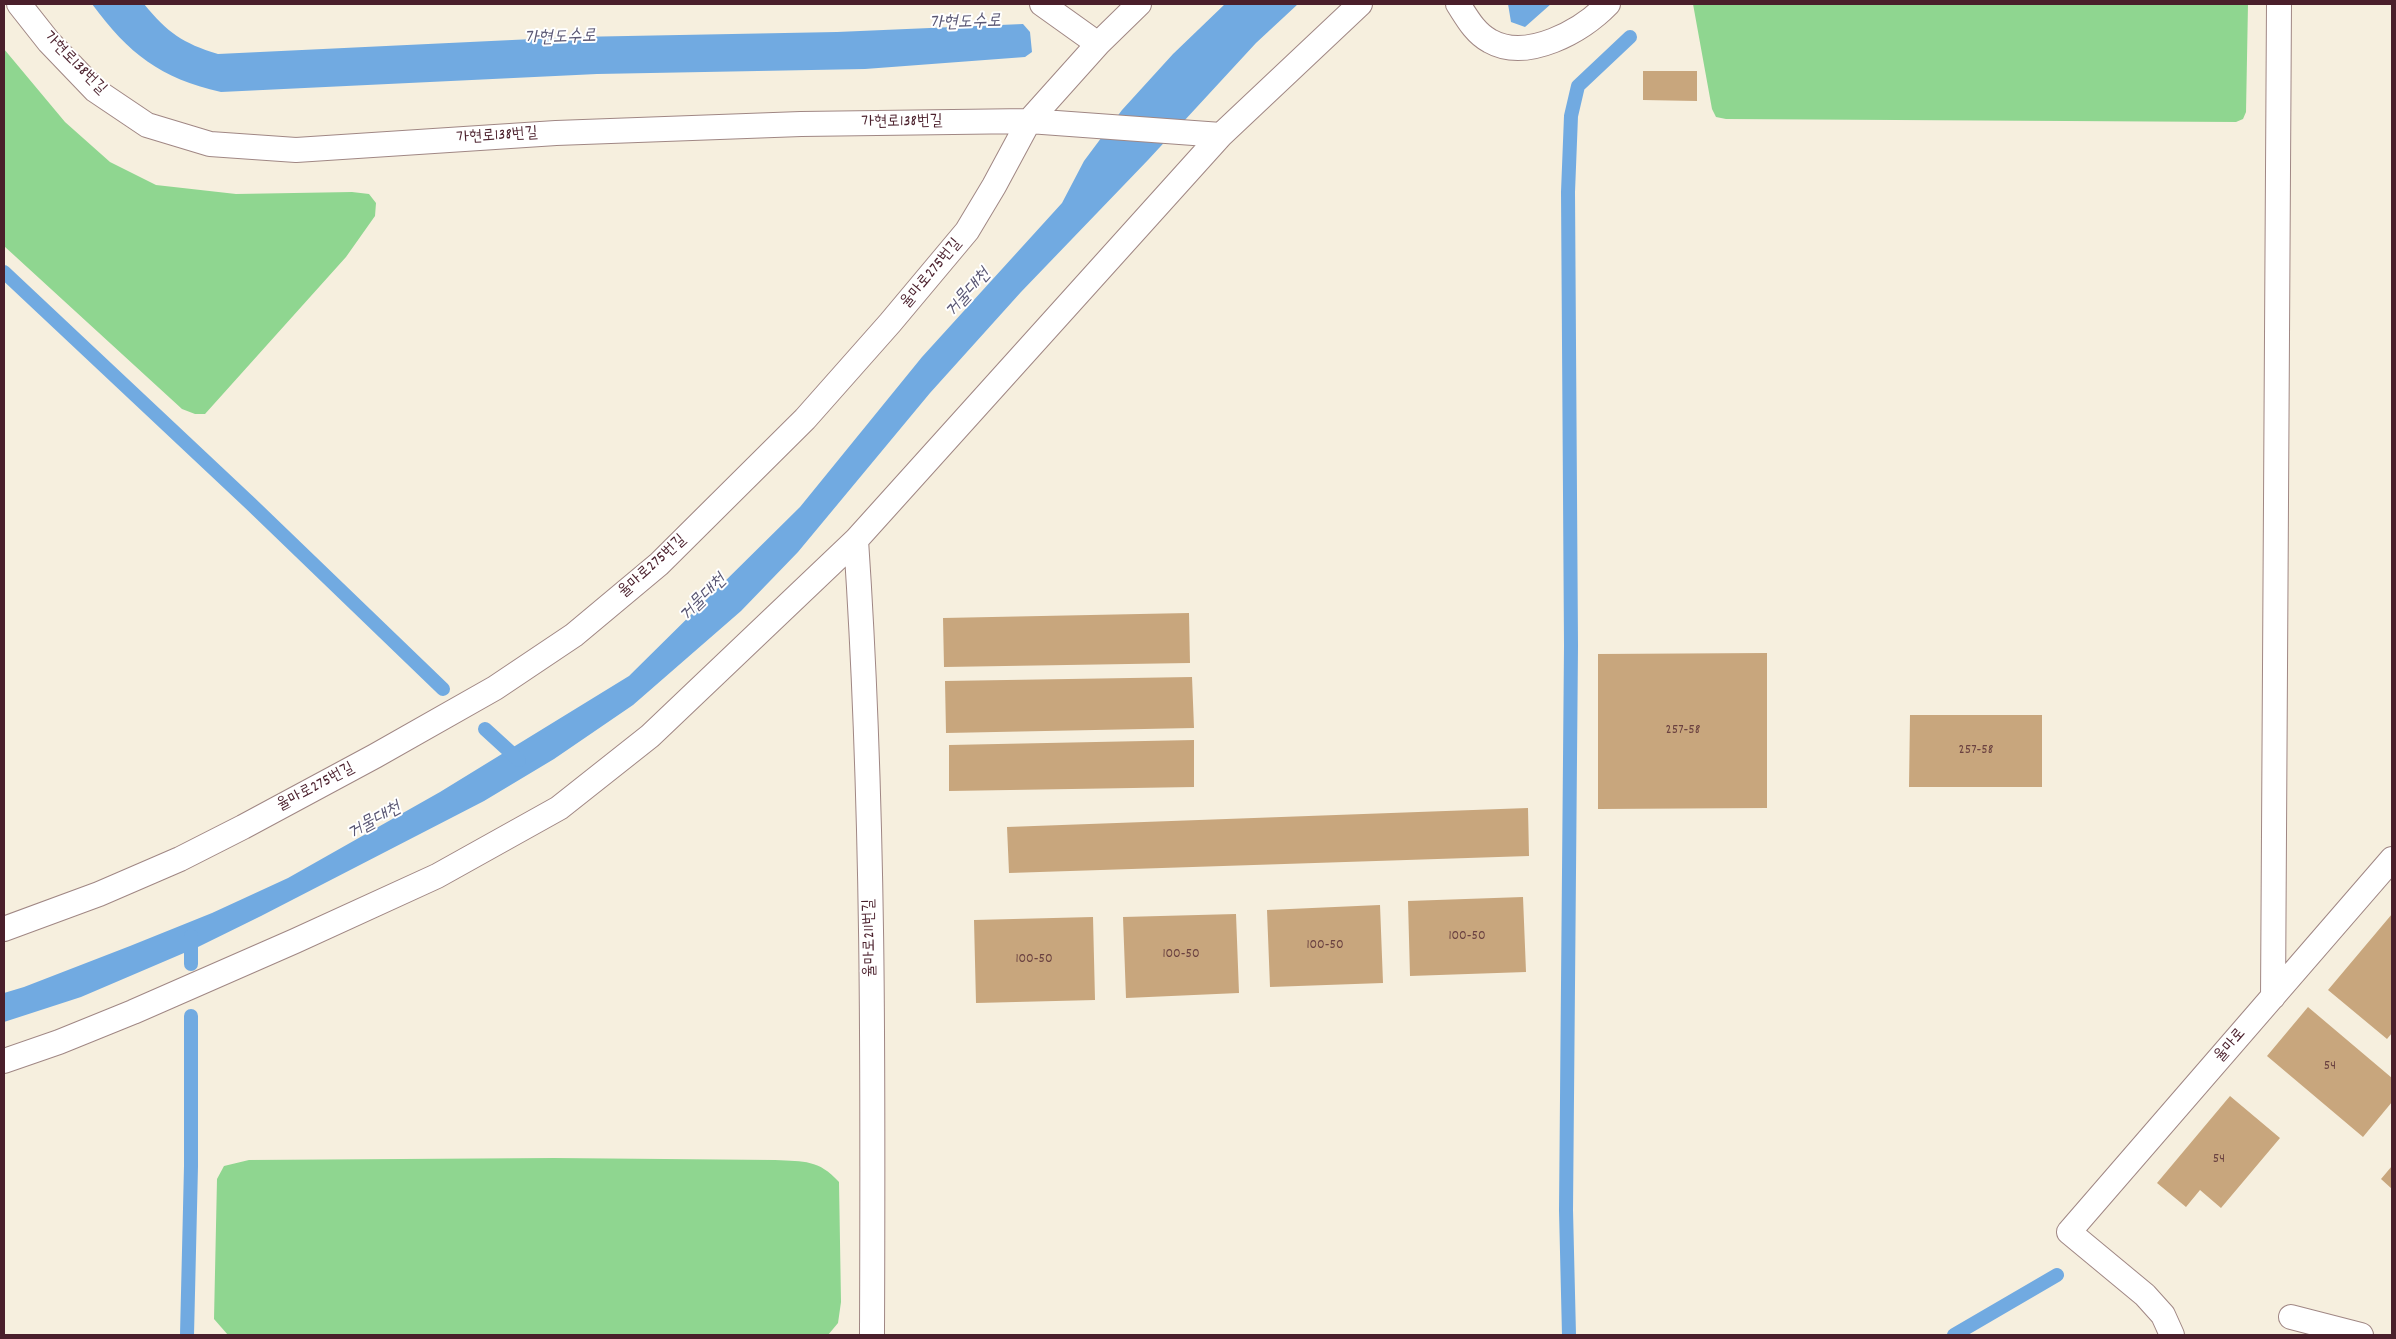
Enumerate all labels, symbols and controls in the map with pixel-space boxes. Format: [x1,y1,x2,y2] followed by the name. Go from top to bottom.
[928,12,1002,36] water label: 가현도수로
[523,27,597,51] water label: 가현도수로
[38,28,110,100] street label: 가현로138번길
[861,113,943,133] street label: 가현로138번길
[456,125,538,149] street label: 가현로138번길
[897,235,967,313] street label: 율마로275번길
[942,265,996,323] water label: 거물대천
[615,531,691,603] street label: 율마로275번길
[676,571,732,627] water label: 거물대천
[1666,723,1700,739] house number: 257-58
[1959,743,1993,759] house number: 257-58
[274,760,358,816] street label: 율마로275번길
[344,799,406,845] water label: 거물대천
[861,899,881,977] street label: 율마로211번길
[1448,929,1486,945] house number: 100-50
[1306,938,1344,954] house number: 100-50
[1162,947,1200,963] house number: 100-50
[1015,952,1053,968] house number: 100-50
[2211,1025,2251,1067] street label: 율마로
[2324,1059,2336,1075] house number: 54
[2213,1152,2225,1168] house number: 54

